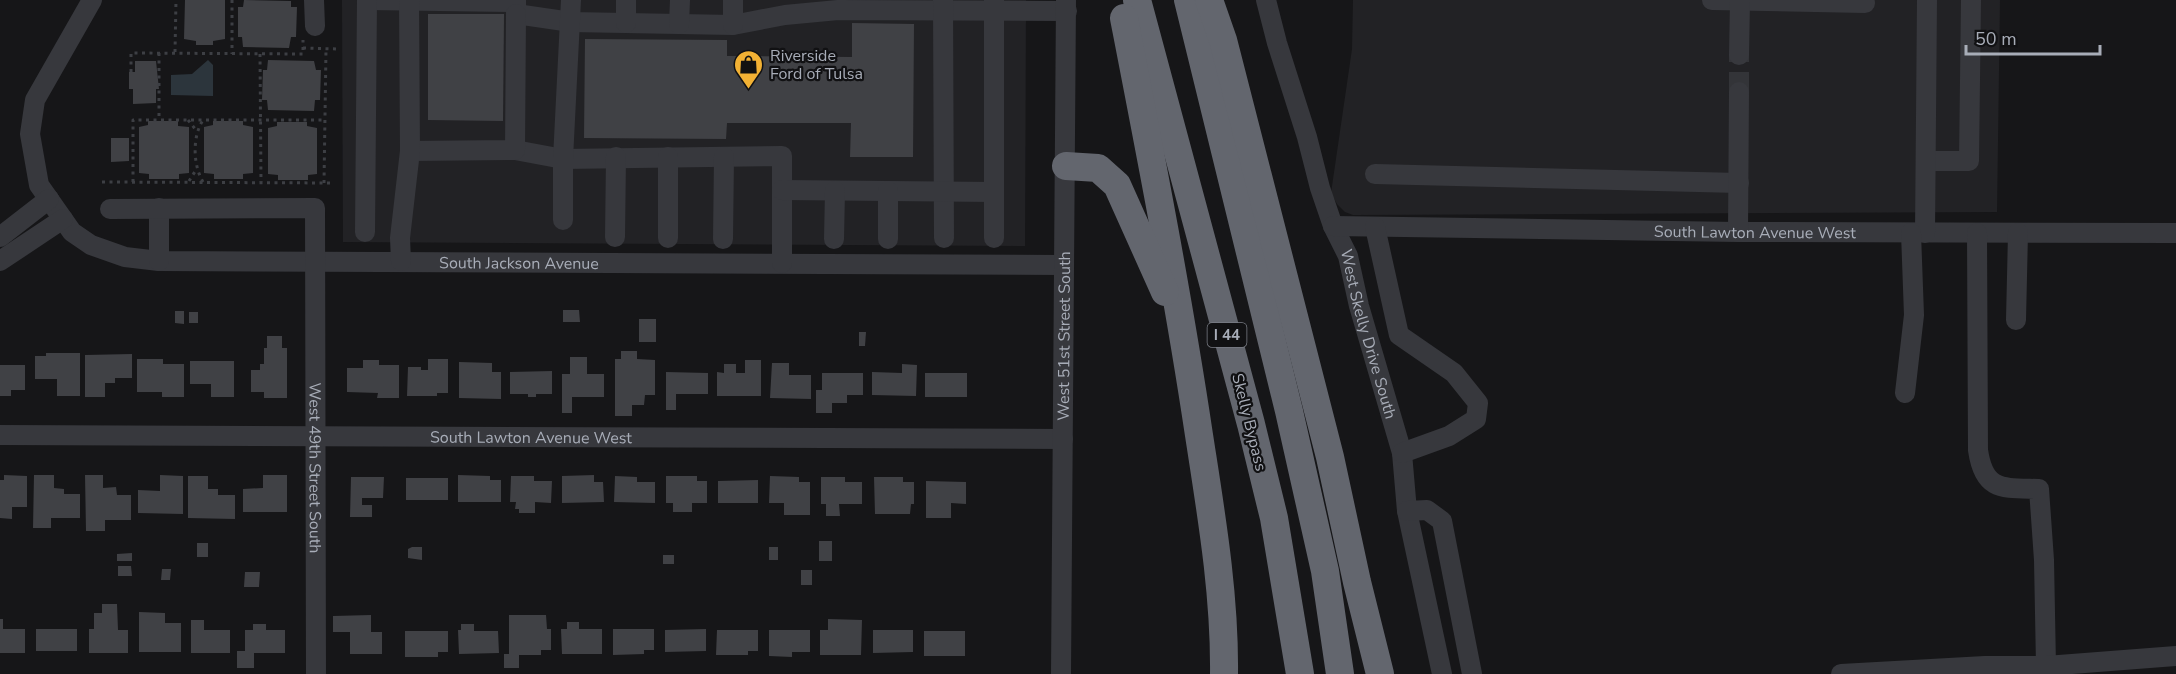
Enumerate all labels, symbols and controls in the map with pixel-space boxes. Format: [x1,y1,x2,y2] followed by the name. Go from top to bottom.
[1966,18,2100,56] scale bar
[1975,27,2017,51] text: 50 m
[770,45,863,85] place label: Riverside Ford of Tulsa
[733,48,765,90] shop icon: Riverside Ford of Tulsa
[1654,221,1856,244] street label: South Lawton Avenue West
[1335,247,1401,422] street label: West Skelly Drive South
[1053,251,1076,421] street label: West 51st Street South
[439,252,599,275] street label: South Jackson Avenue
[1208,323,1246,347] road number: I 44
[1226,371,1272,473] street label: Skelly Bypass
[303,383,326,553] street label: West 49th Street South
[430,427,632,449] street label: South Lawton Avenue West

